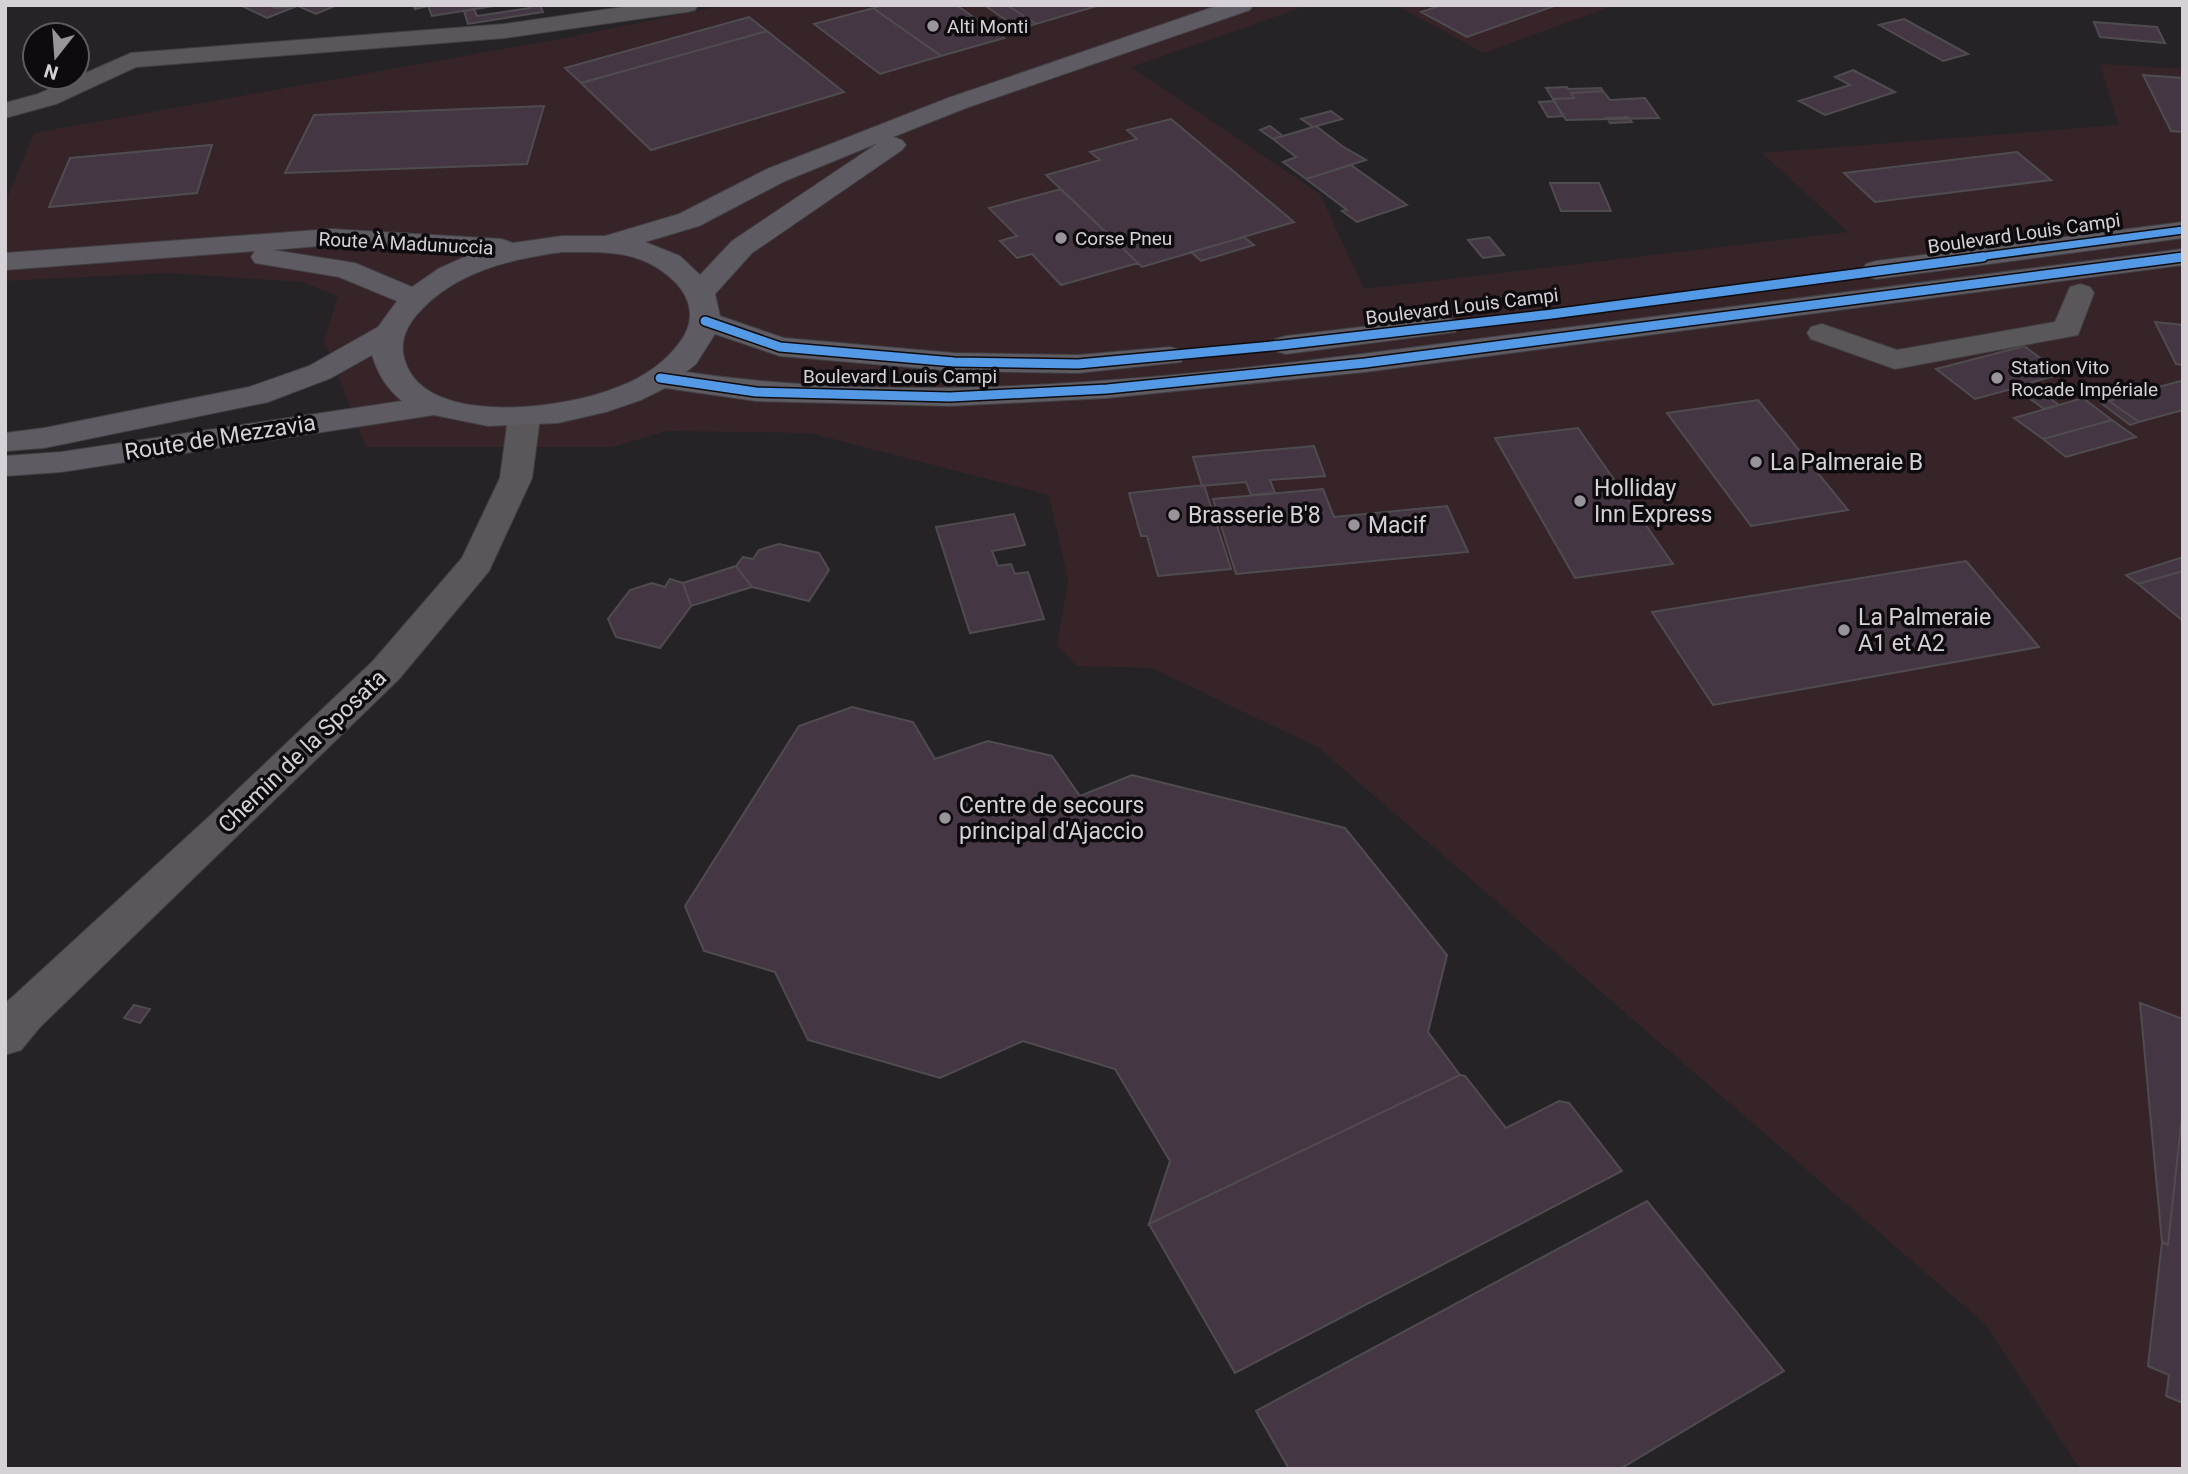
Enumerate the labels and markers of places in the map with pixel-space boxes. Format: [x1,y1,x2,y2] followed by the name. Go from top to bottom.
[947,15,1028,38] place label: Alti Monti
[925,18,941,34] marker: Alti Monti
[1075,227,1172,250] place label: Corse Pneu
[1053,230,1069,246] marker: Corse Pneu
[2011,356,2158,401] place label: Station Vito Rocade Impériale
[1989,370,2005,386] marker: Station Vito Rocade Impériale
[1770,449,1923,476] place label: La Palmeraie B
[1748,454,1764,470] marker: La Palmeraie B
[1594,475,1712,528] place label: Holliday Inn Express
[1572,493,1588,509] marker: Holliday Inn Express
[1188,502,1321,529] place label: Brasserie B'8
[1166,507,1182,523] marker: Brasserie B'8
[1368,512,1427,539] place label: Macif
[1346,517,1362,533] marker: Macif
[1858,604,1991,657] place label: La Palmeraie A1 et A2
[1836,622,1852,638] marker: La Palmeraie A1 et A2
[959,792,1144,845] place label: Centre de secours principal d'Ajaccio
[937,810,953,826] marker: Centre de secours principal d'Ajaccio

